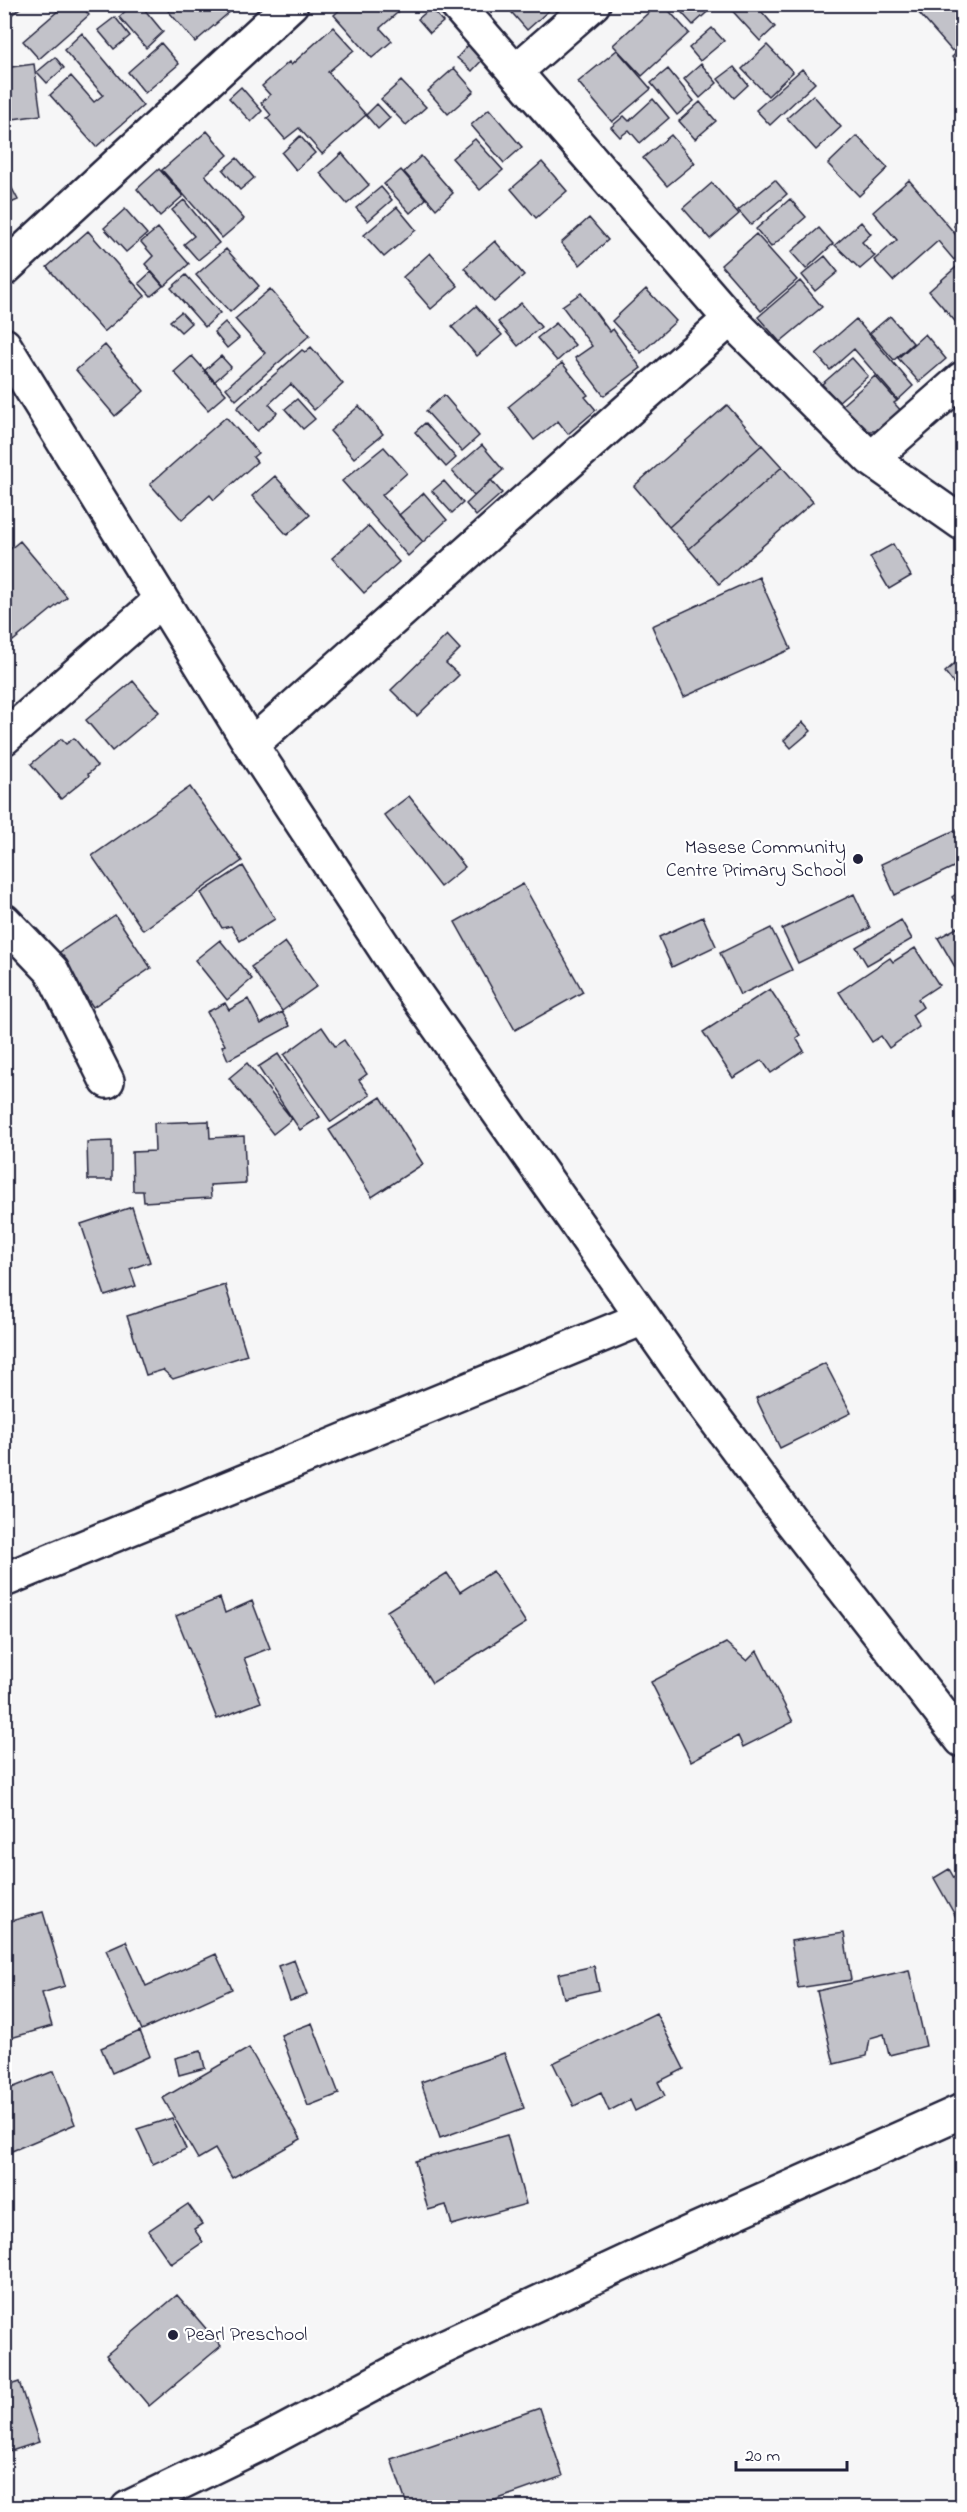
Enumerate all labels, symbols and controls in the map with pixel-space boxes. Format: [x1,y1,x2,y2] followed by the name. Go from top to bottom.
[666,834,846,886] place label: Masese Community Centre Primary School
[851,852,865,866] marker: Masese Community Centre Primary School
[185,2321,307,2350] place label: Pearl Preschool
[166,2328,180,2342] marker: Pearl Preschool
[736,2434,847,2472] scale bar
[745,2444,780,2470] text: 20 m

